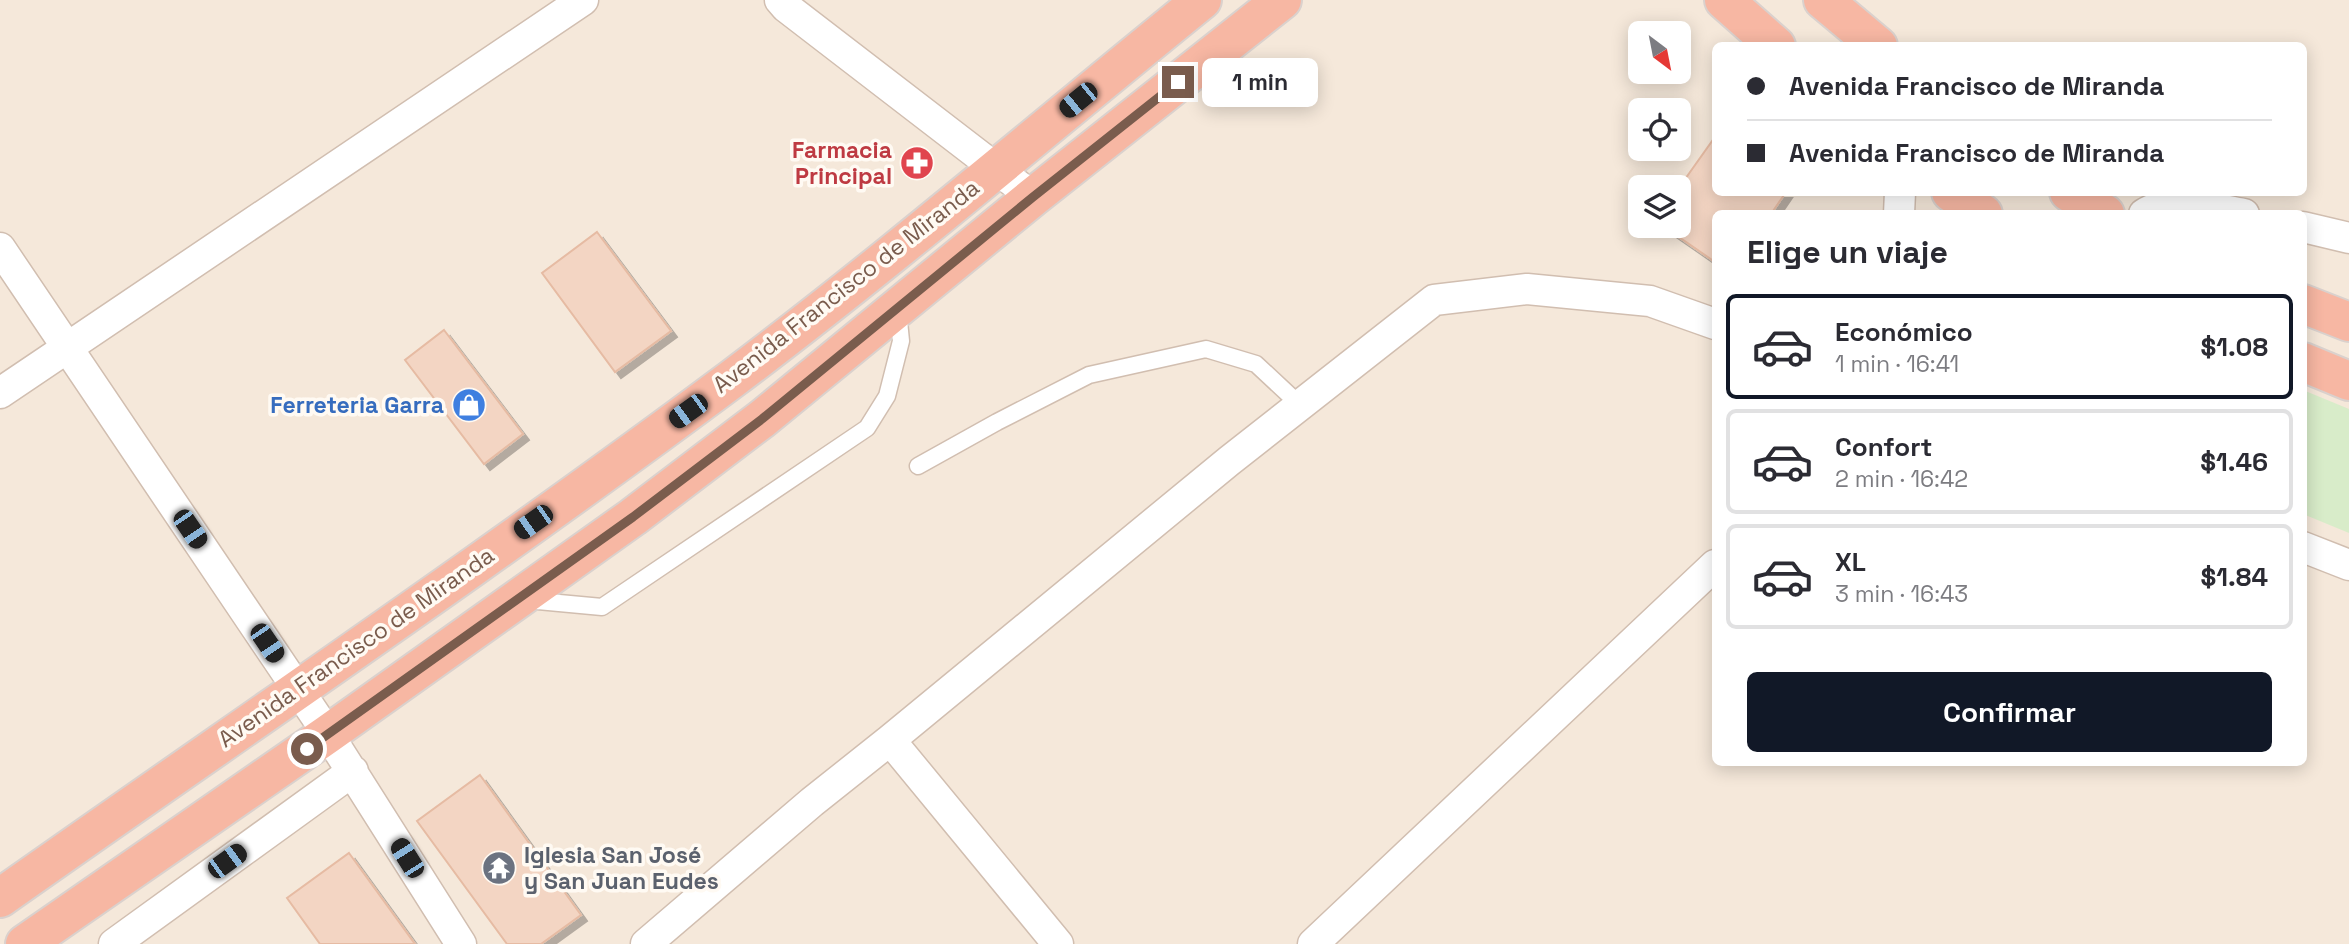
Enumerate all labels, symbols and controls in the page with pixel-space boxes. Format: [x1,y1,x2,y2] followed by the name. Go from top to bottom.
[1628,21,1690,84] north arrow
[1628,21,1691,238] map controls
[1202,57,1318,106] callout: 1 min
[1162,66,1194,98] route end
[1232,67,1288,97] text: 1 min
[1789,69,2164,103] text: Avenida Francisco de Miranda
[1056,79,1101,121] car
[1628,98,1691,161] button: locate
[792,135,892,191] place label: Farmacia Principal
[1789,136,2164,170] text: Avenida Francisco de Miranda
[898,144,936,182] pharmacy icon: Farmacia Principal
[707,173,985,399] street label: Avenida Francisco de Miranda
[1628,175,1691,238] button: layers
[1747,232,1948,272] text: Elige un viaje
[1751,315,1814,378] icon: car
[1835,315,1973,349] text: Económico
[2201,330,2268,364] text: $1.08
[1835,349,1959,379] text: 1 min · 16:41
[450,386,488,424] shop icon: Ferreteria Garra
[270,390,444,420] place label: Ferreteria Garra
[665,390,712,432] car
[1751,430,1814,493] icon: car
[1835,430,1932,464] text: Confort
[2200,445,2268,479] text: $1.46
[1835,464,1968,494] text: 2 min · 16:42
[510,501,557,543] car
[170,506,211,552] car
[212,540,500,754] street label: Avenida Francisco de Miranda
[1751,545,1814,608] icon: car
[1835,545,1866,579] text: XL
[2201,560,2268,594] text: $1.84
[1835,579,1968,609] text: 3 min · 16:43
[247,620,288,666] car
[1747,672,2272,752] button: Confirmar
[291,733,323,765] route start
[387,835,428,881] car
[204,840,251,882] car
[524,840,719,896] place label: Iglesia San José y San Juan Eudes
[480,849,518,887] temple icon: Iglesia San José y San Juan Eudes

